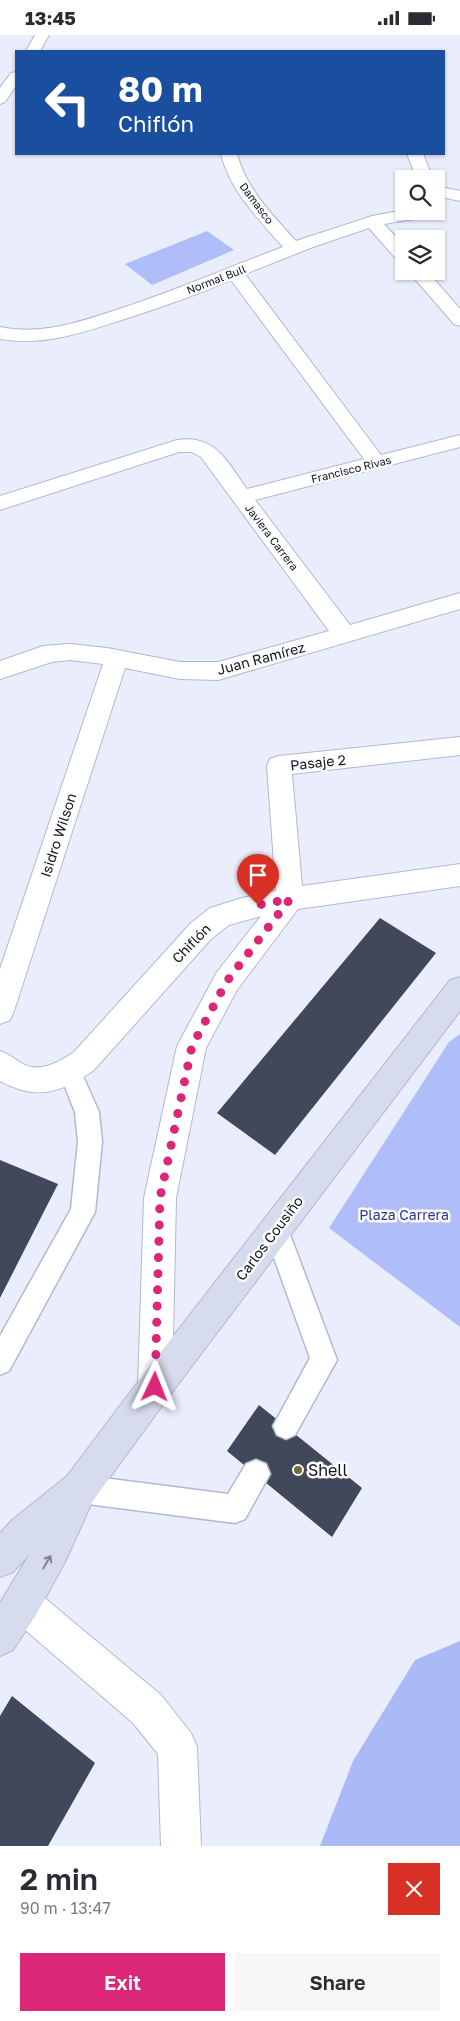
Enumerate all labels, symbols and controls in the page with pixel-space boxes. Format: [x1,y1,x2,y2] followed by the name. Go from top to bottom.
[25,6,76,29] text: 13:45
[118,68,203,110] text: 80 m
[35,70,100,135] icon: left
[118,110,194,137] text: Chiflón
[395,170,445,280] map controls
[395,170,445,220] button: search
[237,180,277,227] street label: Damasco
[395,230,445,280] button: layers
[184,262,248,296] street label: Normal Bull
[310,453,393,485] street label: Francisco Rivas
[243,501,301,573] street label: Javiera Carrera
[215,638,307,678] street label: Juan Ramírez
[289,751,347,773] street label: Pasaje 2
[36,791,80,879] street label: Isidro Wilson
[237,854,279,905] pin
[244,861,272,889] icon: arrive
[168,920,214,966] street label: Chiflón
[232,1193,306,1283] street label: Carlos Cousiño
[359,1206,449,1223] park label: Plaza Carrera
[128,1360,180,1412] position arrow
[308,1460,348,1480] place label: Shell
[292,1464,304,1476] marker: Shell
[42,1555,52,1569] one-way arrow
[20,1861,98,1897] text: 2 min
[388,1863,440,1915] button: close
[20,1898,111,1918] text: 90 m · 13:47
[20,1953,225,2011] button: Exit
[235,1953,440,2011] button: Share

